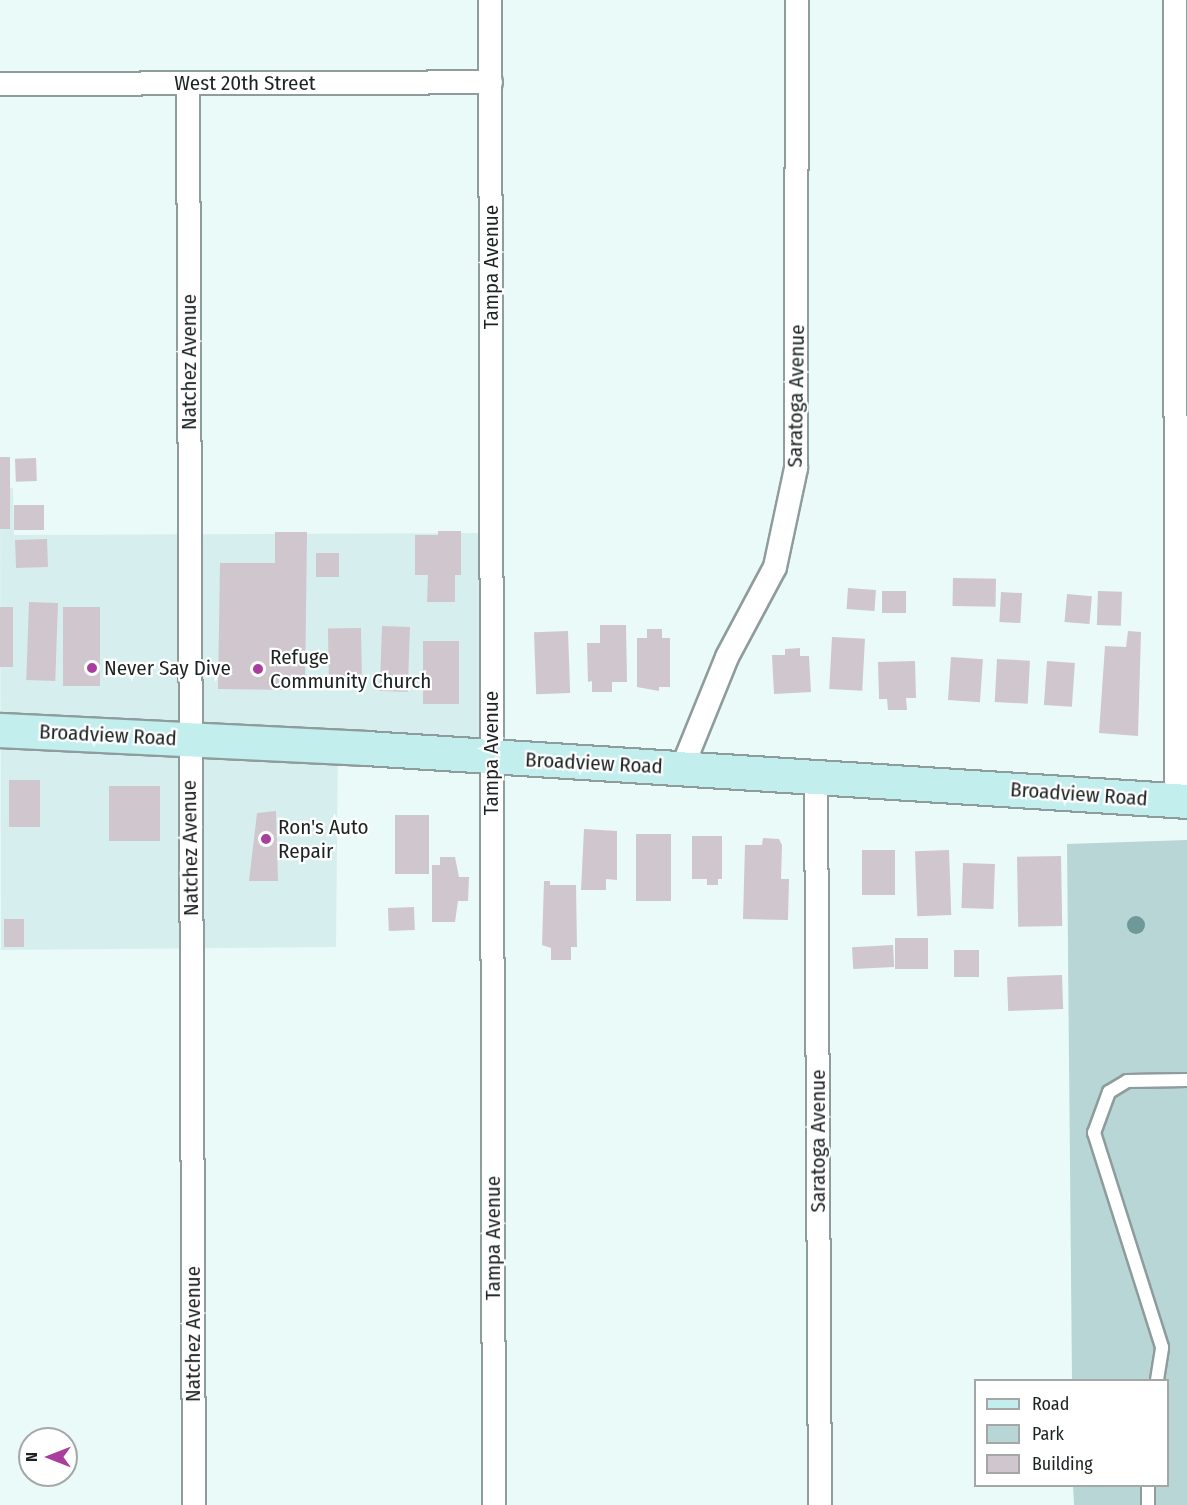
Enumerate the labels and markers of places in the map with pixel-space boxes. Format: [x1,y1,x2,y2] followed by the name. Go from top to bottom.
[270,644,431,694] place label: Refuge Community Church
[104,655,231,681] place label: Never Say Dive
[85,661,99,675] marker: Never Say Dive
[251,662,265,676] marker: Refuge Community Church
[278,814,369,864] place label: Ron's Auto Repair
[259,832,273,846] marker: Ron's Auto Repair

